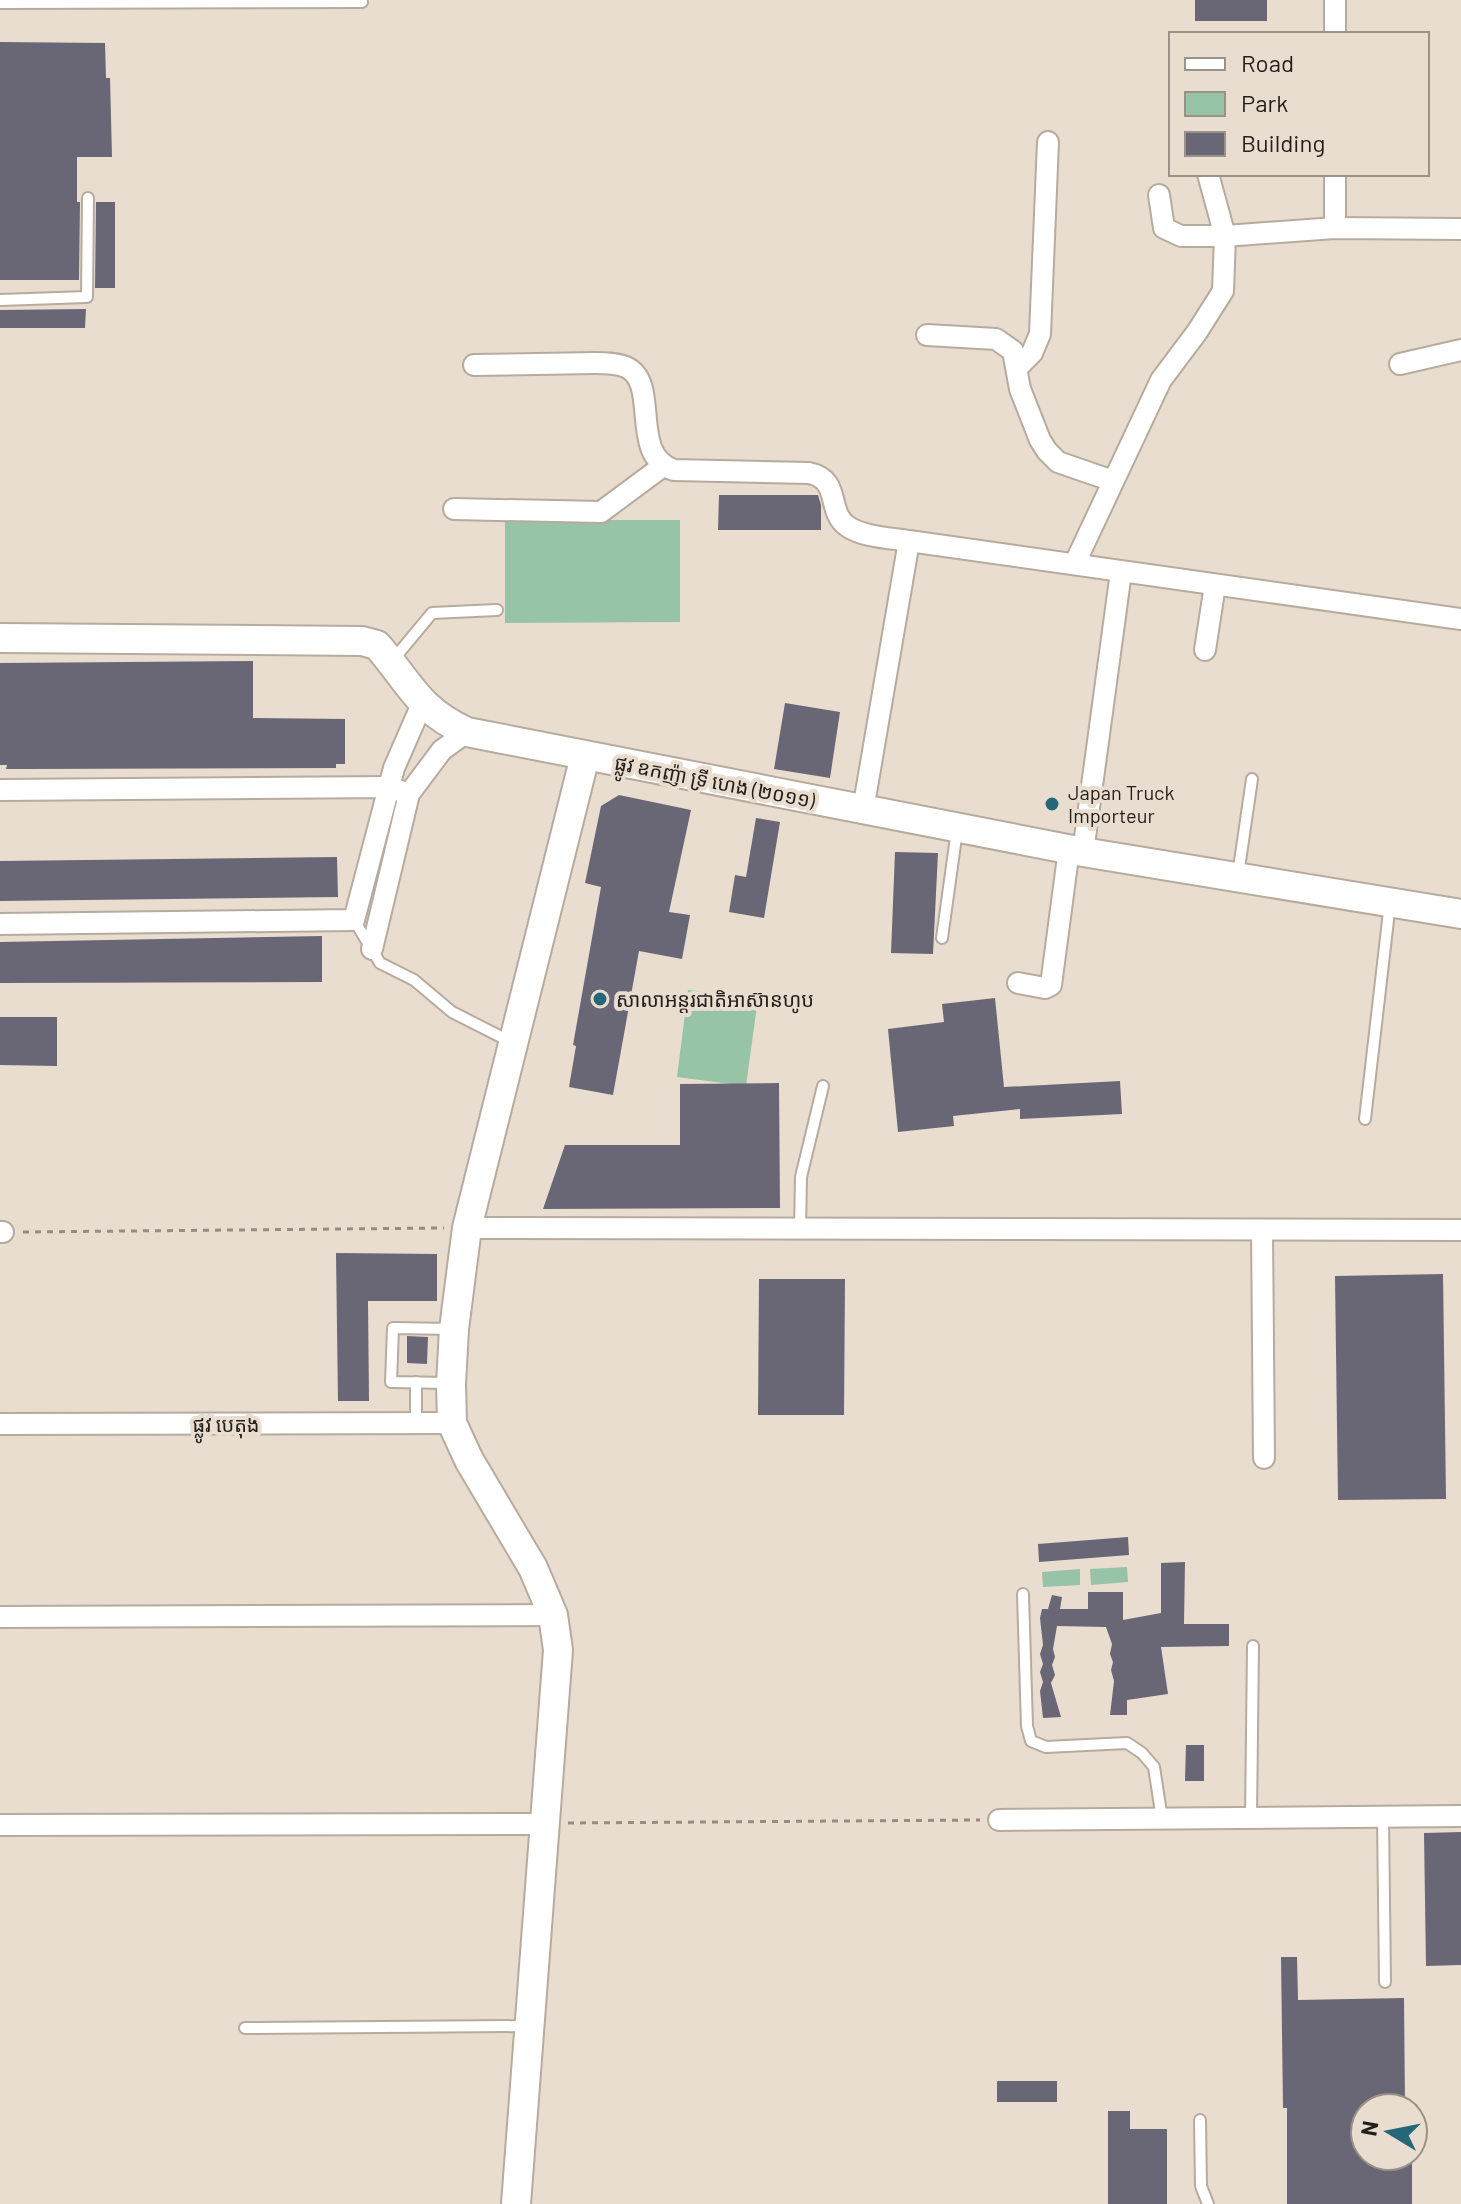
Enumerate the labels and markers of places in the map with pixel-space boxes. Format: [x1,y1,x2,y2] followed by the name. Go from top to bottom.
[1068,780,1175,827] place label: Japan Truck Importeur
[1043,795,1061,813] marker: Japan Truck Importeur
[616,987,814,1014] place label: សាលាអន្ដរជាតិអាស៊ានហូប
[591,990,609,1008] marker: សាលាអន្ដរជាតិអាស៊ានហូប

